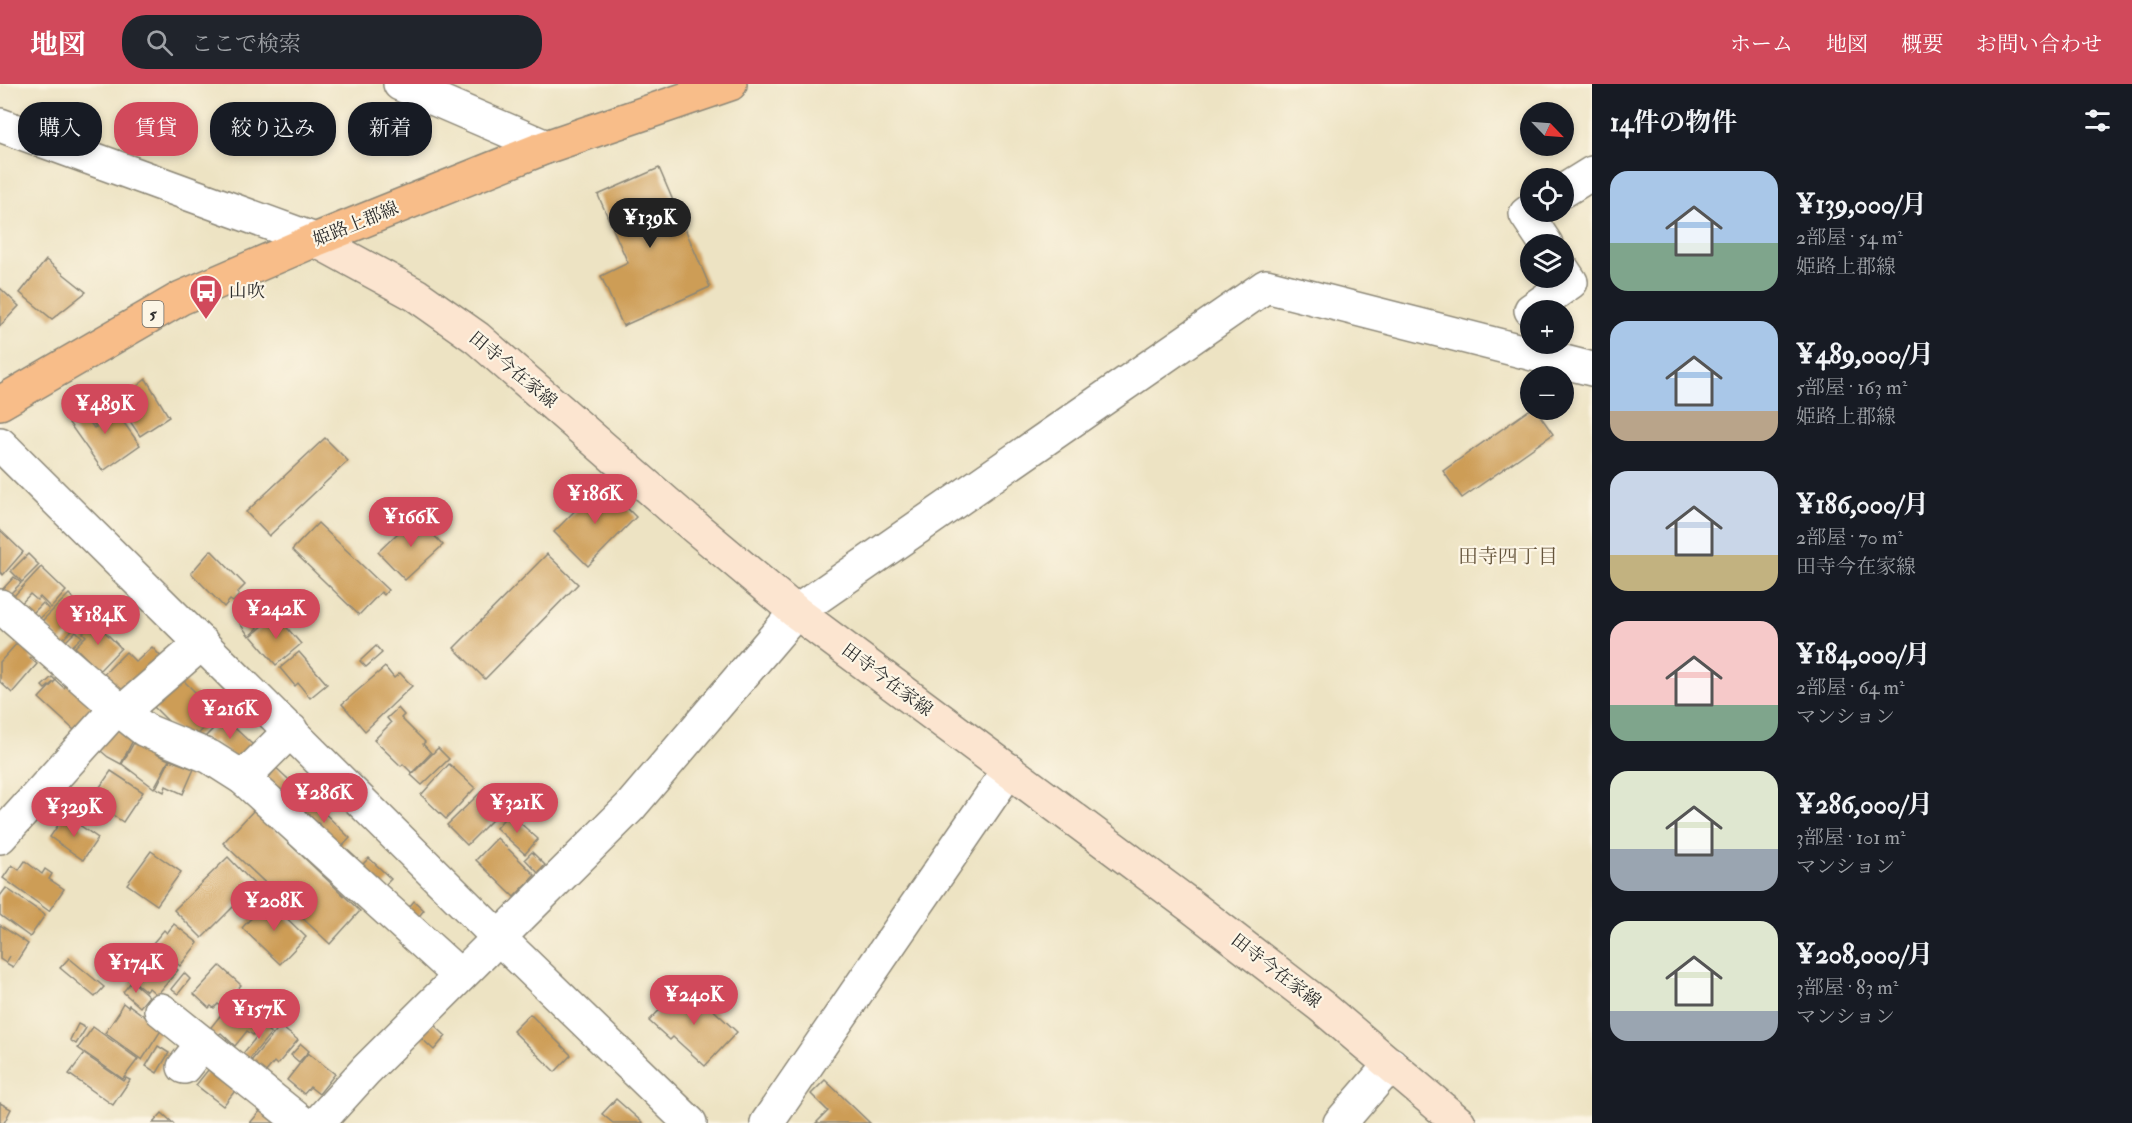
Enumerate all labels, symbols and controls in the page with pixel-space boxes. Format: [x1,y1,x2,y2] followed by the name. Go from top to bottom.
[122,15,542,69] search box
[143,26,176,59] icon: search
[30,28,86,63] text: 地図
[191,30,301,58] text: ここで検索
[1730,31,1793,58] text: ホーム
[1826,31,1868,58] text: 地図
[1901,31,1943,58] text: 概要
[1976,31,2102,58] text: お問い合わせ
[18,102,102,156] chip: 購入
[114,102,198,156] chip: 賃貸
[210,102,336,156] chip: 絞り込み
[348,102,432,156] chip: 新着
[1520,102,1574,156] north arrow
[1520,102,1574,420] map controls
[2081,104,2114,137] icon: filters
[1610,107,1737,139] text: 14件の物件
[1520,168,1574,222] button: locate
[1796,189,1927,221] text: ¥139,000/月
[1658,195,1730,267] icon: home
[310,196,402,252] street label: 姫路上郡線
[608,198,692,249] pin: ¥139K
[623,205,677,230] text: ¥139K
[1796,225,1903,250] text: 2部屋 · 54 m²
[1520,234,1574,288] button: layers
[1796,254,1896,279] text: 姫路上郡線
[188,273,224,320] bus stop icon: 山吹
[229,280,265,303] place label: 山吹
[1520,300,1574,354] button: +
[142,301,164,327] road number: 5
[464,326,562,414] street label: 田寺今在家線
[1796,339,1934,371] text: ¥489,000/月
[1658,345,1730,417] icon: home
[1520,366,1574,420] button: −
[1796,375,1907,400] text: 5部屋 · 163 m²
[63,384,147,435] pin: ¥489K
[75,391,135,416] text: ¥489K
[1796,404,1896,429] text: 姫路上郡線
[553,474,637,525] pin: ¥186K
[567,481,623,506] text: ¥186K
[1796,489,1929,521] text: ¥186,000/月
[1658,495,1730,567] icon: home
[369,497,453,548] pin: ¥166K
[383,504,439,529] text: ¥166K
[1796,525,1903,550] text: 2部屋 · 70 m²
[1458,544,1558,569] district label: 田寺四丁目
[1796,554,1916,579] text: 田寺今在家線
[234,589,318,640] pin: ¥242K
[56,595,140,646] pin: ¥184K
[246,596,306,621] text: ¥242K
[70,602,126,627] text: ¥184K
[837,638,937,722] street label: 田寺今在家線
[1796,639,1931,671] text: ¥184,000/月
[1658,645,1730,717] icon: home
[1796,675,1905,700] text: 2部屋 · 64 m²
[188,689,272,740] pin: ¥216K
[202,696,258,721] text: ¥216K
[1796,704,1895,729] text: マンション
[282,773,366,824] pin: ¥286K
[295,780,353,805] text: ¥286K
[475,783,559,834] pin: ¥321K
[32,787,116,838] pin: ¥329K
[1796,789,1933,821] text: ¥286,000/月
[490,790,544,815] text: ¥321K
[45,794,103,819] text: ¥329K
[1658,795,1730,867] icon: home
[1796,825,1906,850] text: 3部屋 · 101 m²
[1796,854,1895,879] text: マンション
[232,881,316,932] pin: ¥208K
[245,888,303,913] text: ¥208K
[1226,929,1326,1013] street label: 田寺今在家線
[1796,939,1933,971] text: ¥208,000/月
[94,943,178,994] pin: ¥174K
[1658,945,1730,1017] icon: home
[108,950,164,975] text: ¥174K
[652,975,736,1026] pin: ¥240K
[1796,975,1898,1000] text: 3部屋 · 83 m²
[664,982,724,1007] text: ¥240K
[217,989,301,1040] pin: ¥157K
[232,996,286,1021] text: ¥157K
[1796,1004,1895,1029] text: マンション

